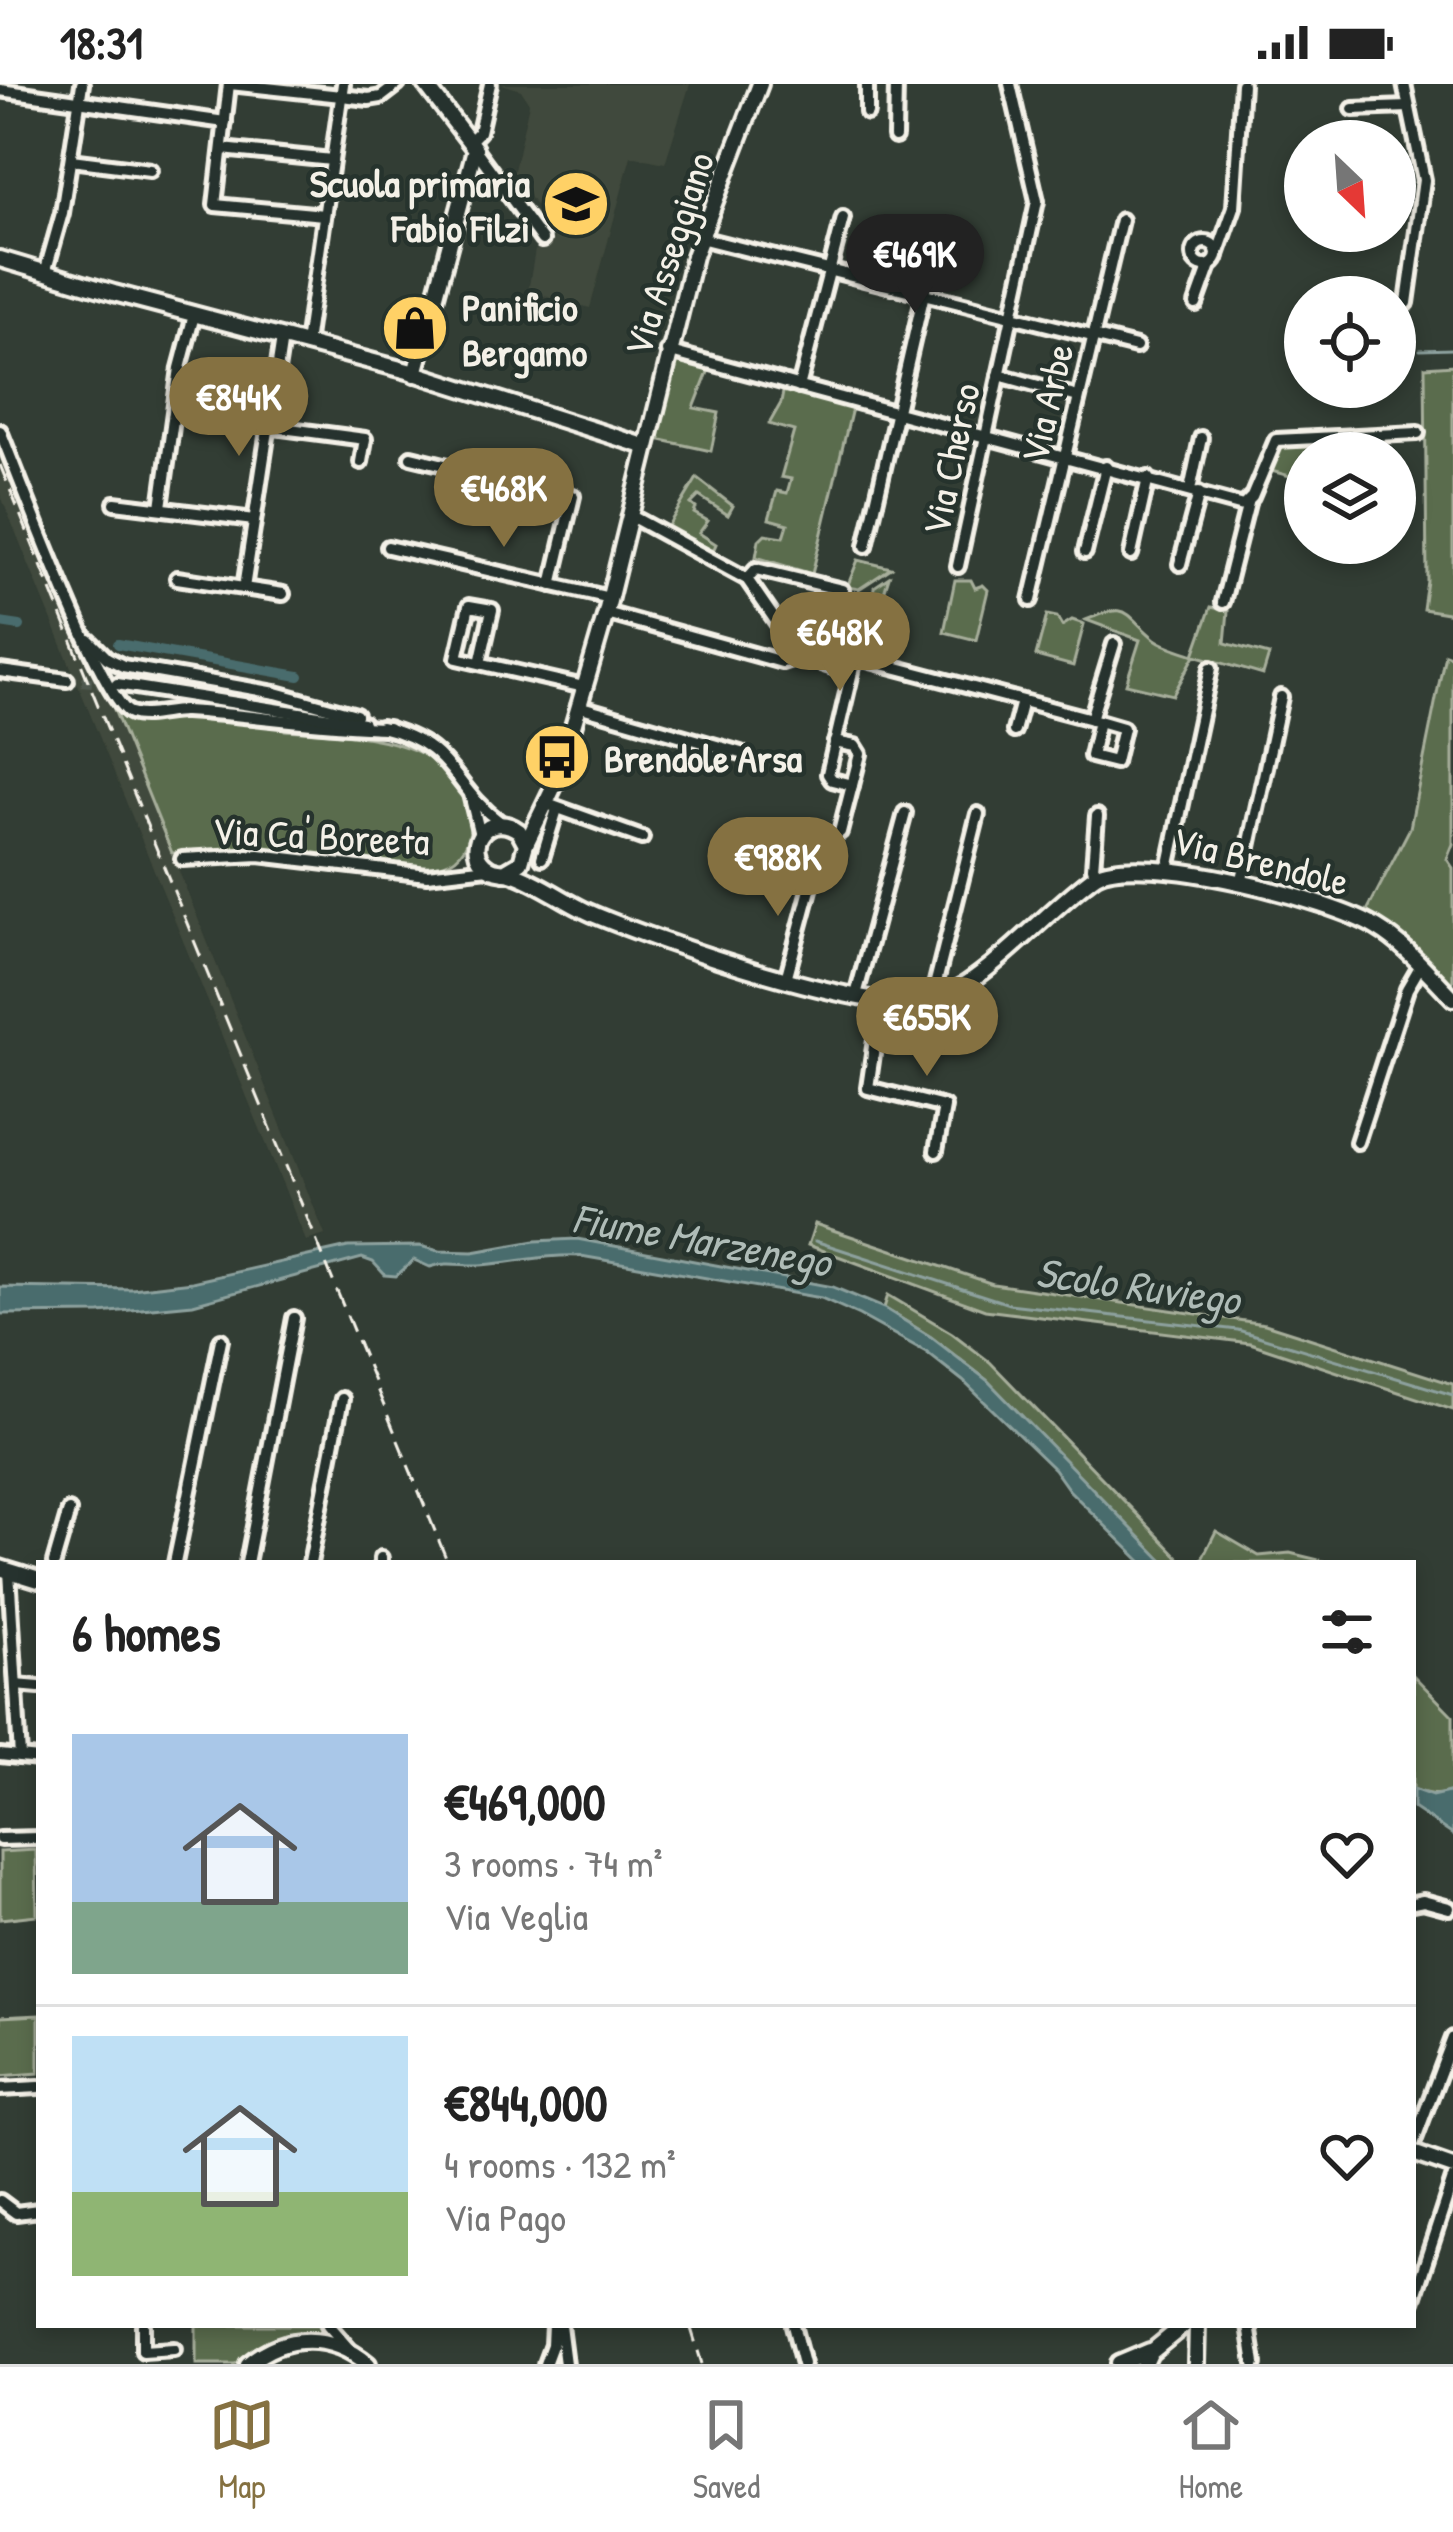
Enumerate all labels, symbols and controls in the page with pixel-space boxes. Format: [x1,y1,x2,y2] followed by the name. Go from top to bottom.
[60,12,143,73] text: 18:31
[1284,120,1416,252] north arrow
[1284,120,1416,564] map controls
[610,145,726,363] street label: Via Asseggiano
[310,156,531,254] place label: Scuola primaria Fabio Filzi
[541,169,611,239] school or university icon: Scuola primaria Fabio Filzi
[831,214,999,316] pin: €469K
[873,226,957,279] text: €469K
[1284,276,1416,408] button: locate
[462,280,587,379] place label: Panificio Bergamo
[380,293,450,363] shop icon: Panificio Bergamo
[1007,338,1085,468] street label: Via Arbe
[155,357,323,459] pin: €844K
[196,369,282,422] text: €844K
[908,378,992,540] street label: Via Cherso
[1284,432,1416,564] button: layers
[420,448,588,550] pin: €468K
[461,460,547,513] text: €468K
[756,592,924,694] pin: €648K
[797,604,883,657] text: €648K
[522,722,592,792] bus stop icon: Brendole Arsa
[604,731,803,784] place label: Brendole Arsa
[211,803,431,867] street label: Via Ca' Boreeta
[1167,813,1355,907] street label: Via Brendole
[694,817,862,919] pin: €988K
[734,829,822,882] text: €988K
[843,977,1011,1079] pin: €655K
[883,989,971,1042] text: €655K
[569,1188,838,1291] water label: Fiume Marzenego
[1033,1243,1246,1329] water label: Scolo Ruviego
[72,1598,221,1667] text: 6 homes
[1314,1599,1380,1665] icon: filters
[444,1767,606,1836] text: €469,000
[168,1782,312,1926] icon: home
[1314,1821,1380,1887] icon: heart
[444,1836,663,1889] text: 3 rooms · 74 m²
[444,1889,588,1942] text: Via Veglia
[444,2068,608,2137] text: €844,000
[168,2084,312,2228] icon: home
[1314,2123,1380,2189] icon: heart
[444,2137,676,2190] text: 4 rooms · 132 m²
[444,2190,566,2243] text: Via Pago
[209,2392,275,2508] tab: Map
[693,2392,760,2508] tab: Saved
[1178,2392,1244,2508] tab: Home

